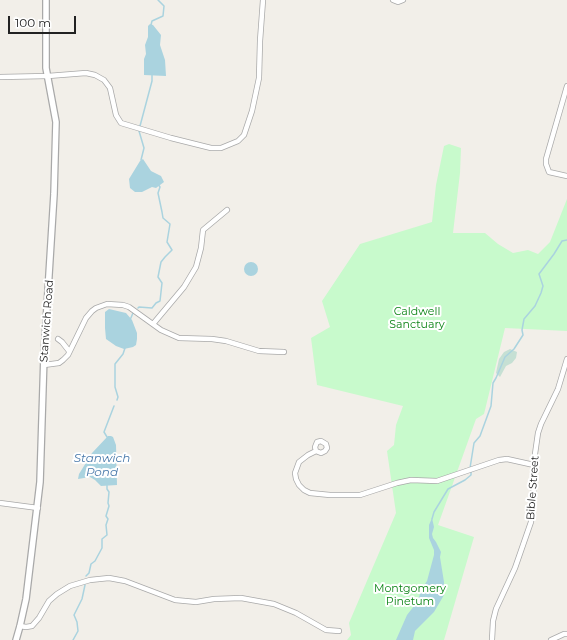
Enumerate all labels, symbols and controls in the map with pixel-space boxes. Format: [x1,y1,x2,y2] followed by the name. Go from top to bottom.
[10,8,78,34] scale bar
[15,15,51,30] text: 100 m
[38,279,56,363] street label: Stanwich Road
[389,305,445,331] park label: Caldwell Sanctuary
[74,451,130,479] water label: Stanwich Pond
[524,455,542,521] street label: Bible Street
[374,582,446,608] park label: Montgomery Pinetum

